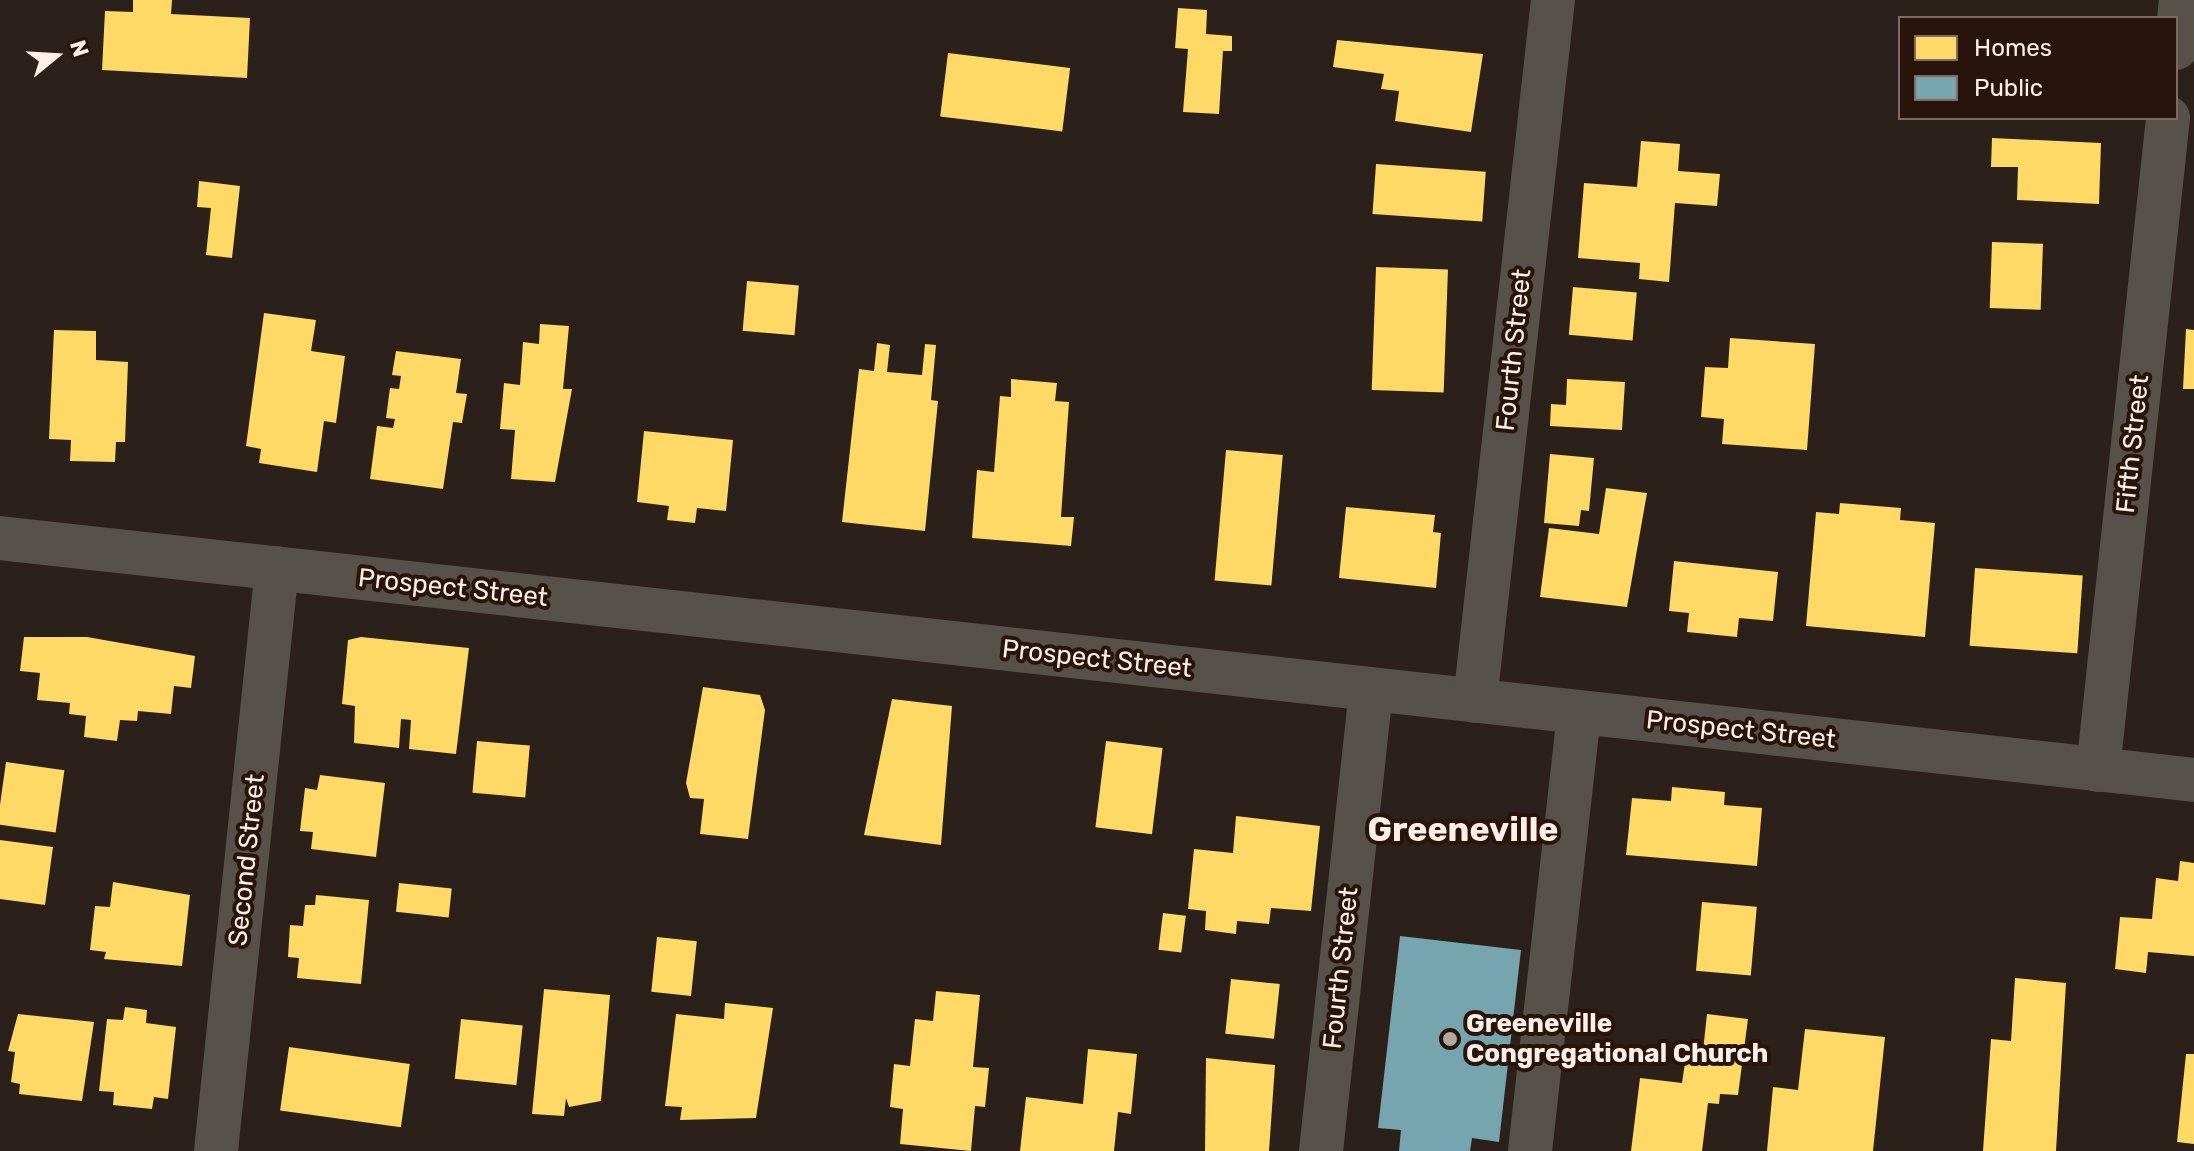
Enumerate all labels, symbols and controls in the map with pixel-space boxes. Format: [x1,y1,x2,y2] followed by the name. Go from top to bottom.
[16,16,96,96] north arrow
[1898,16,2178,120] legend
[1974,34,2052,62] text: Homes
[64,37,95,60] text: N
[1974,74,2043,102] text: Public
[1490,267,1538,433] street label: Fourth Street
[2110,373,2156,515] street label: Fifth Street
[357,563,549,613] street label: Prospect Street
[1001,634,1193,684] street label: Prospect Street
[1645,705,1837,755] street label: Prospect Street
[222,772,272,948] street label: Second Street
[1367,810,1559,850] district label: Greeneville
[1317,885,1365,1051] street label: Fourth Street
[1466,1008,1768,1070] place label: Greeneville Congregational Church
[1441,1030,1459,1048] marker: Greeneville Congregational Church

